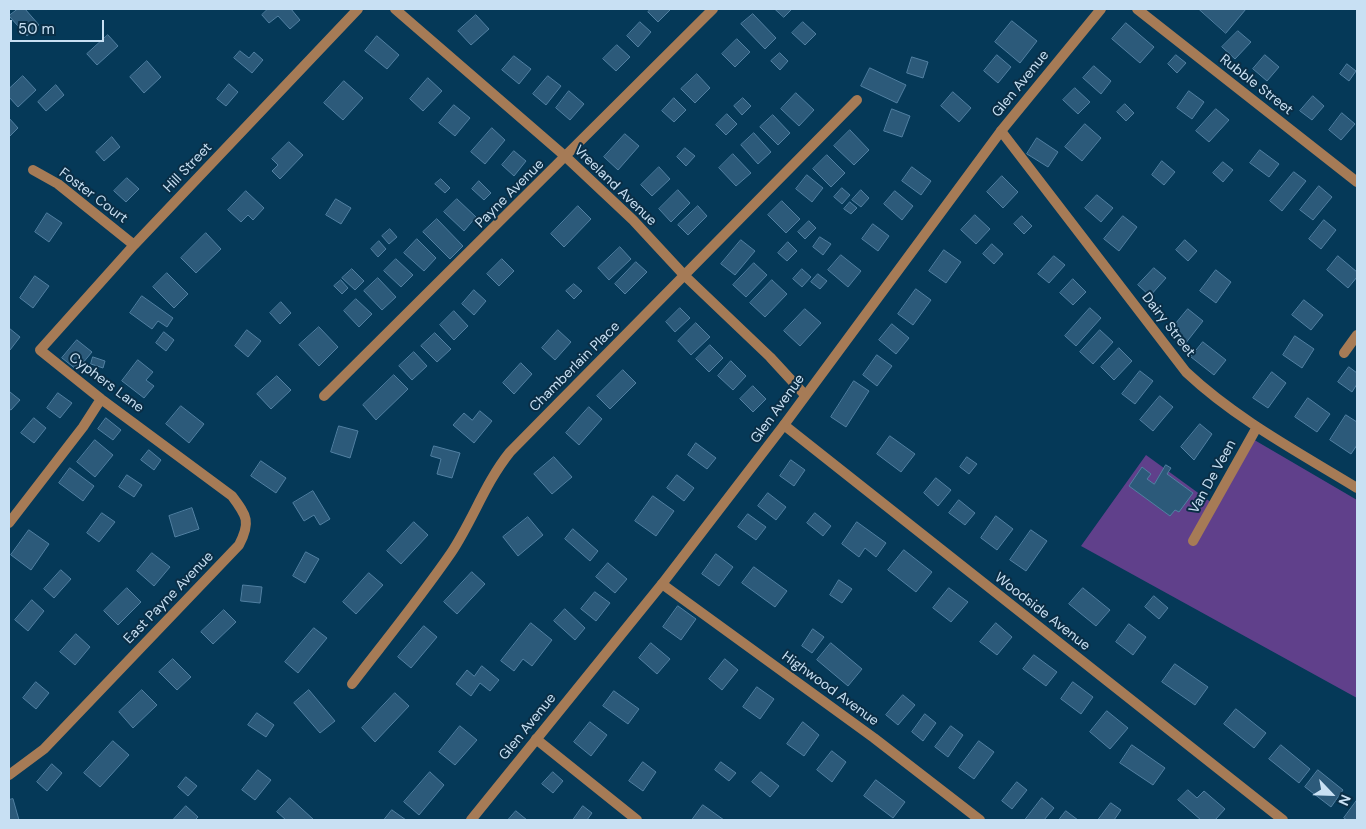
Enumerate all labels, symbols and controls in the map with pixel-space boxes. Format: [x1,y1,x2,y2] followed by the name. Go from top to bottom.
[12,10,106,42] scale bar
[18,19,55,39] text: 50 m
[989,47,1053,121] street label: Glen Avenue
[1216,51,1296,119] street label: Rubble Street
[160,140,216,196] street label: Hill Street
[570,142,660,230] street label: Vreeland Avenue
[472,156,548,232] street label: Payne Avenue
[55,165,131,227] street label: Foster Court
[1138,290,1198,360] street label: Dairy Street
[526,318,624,416] street label: Chamberlain Place
[65,349,147,417] street label: Cyphers Lane
[747,371,809,447] street label: Glen Avenue
[1186,437,1240,517] street label: Van De Veen
[121,548,217,648] street label: East Payne Avenue
[991,569,1093,655] street label: Woodside Avenue
[778,648,882,730] street label: Highwood Avenue
[496,690,560,764] street label: Glen Avenue
[1306,769,1356,819] north arrow
[1334,792,1355,808] text: N

